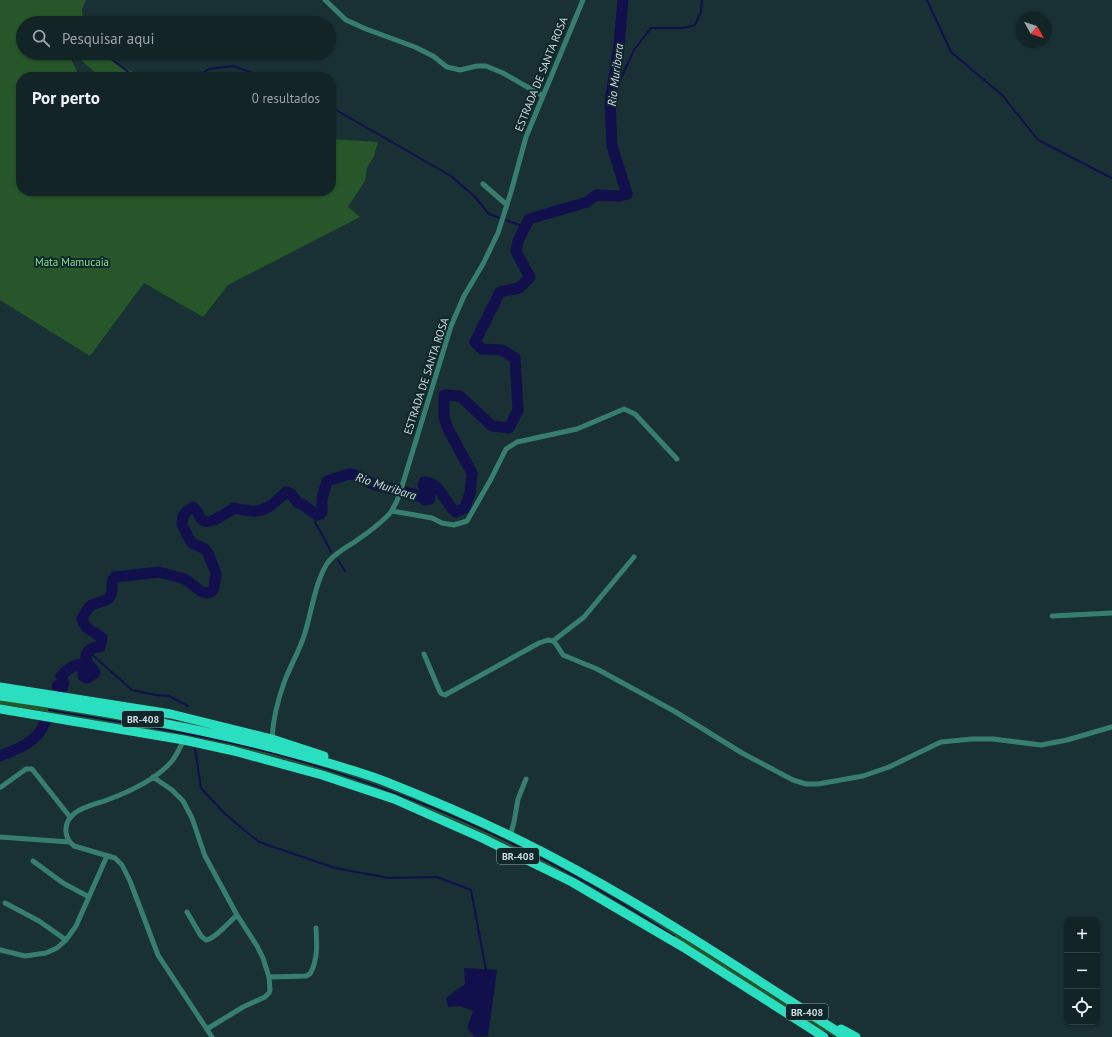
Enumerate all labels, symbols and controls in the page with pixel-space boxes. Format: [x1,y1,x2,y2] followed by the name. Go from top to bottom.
[1016,12,1052,48] north arrow
[512,14,571,133] street label: ESTRADA DE SANTA ROSA
[16,16,336,60] search box
[30,27,52,49] icon: search
[62,29,154,48] text: Pesquisar aqui
[604,43,626,107] water label: Rio Muribara
[32,87,100,109] text: Por perto
[252,90,320,107] text: 0 resultados
[35,255,109,269] park label: Mata Mamucaia
[400,315,452,436] street label: ESTRADA DE SANTA ROSA
[354,469,418,503] water label: Rio Muribara
[122,711,164,727] road number: BR-408
[497,848,539,864] road number: BR-408
[1064,917,1100,1025] map controls
[1064,917,1100,953] button: +
[1064,953,1100,989] button: −
[1064,989,1100,1025] button: locate
[786,1004,828,1020] road number: BR-408

